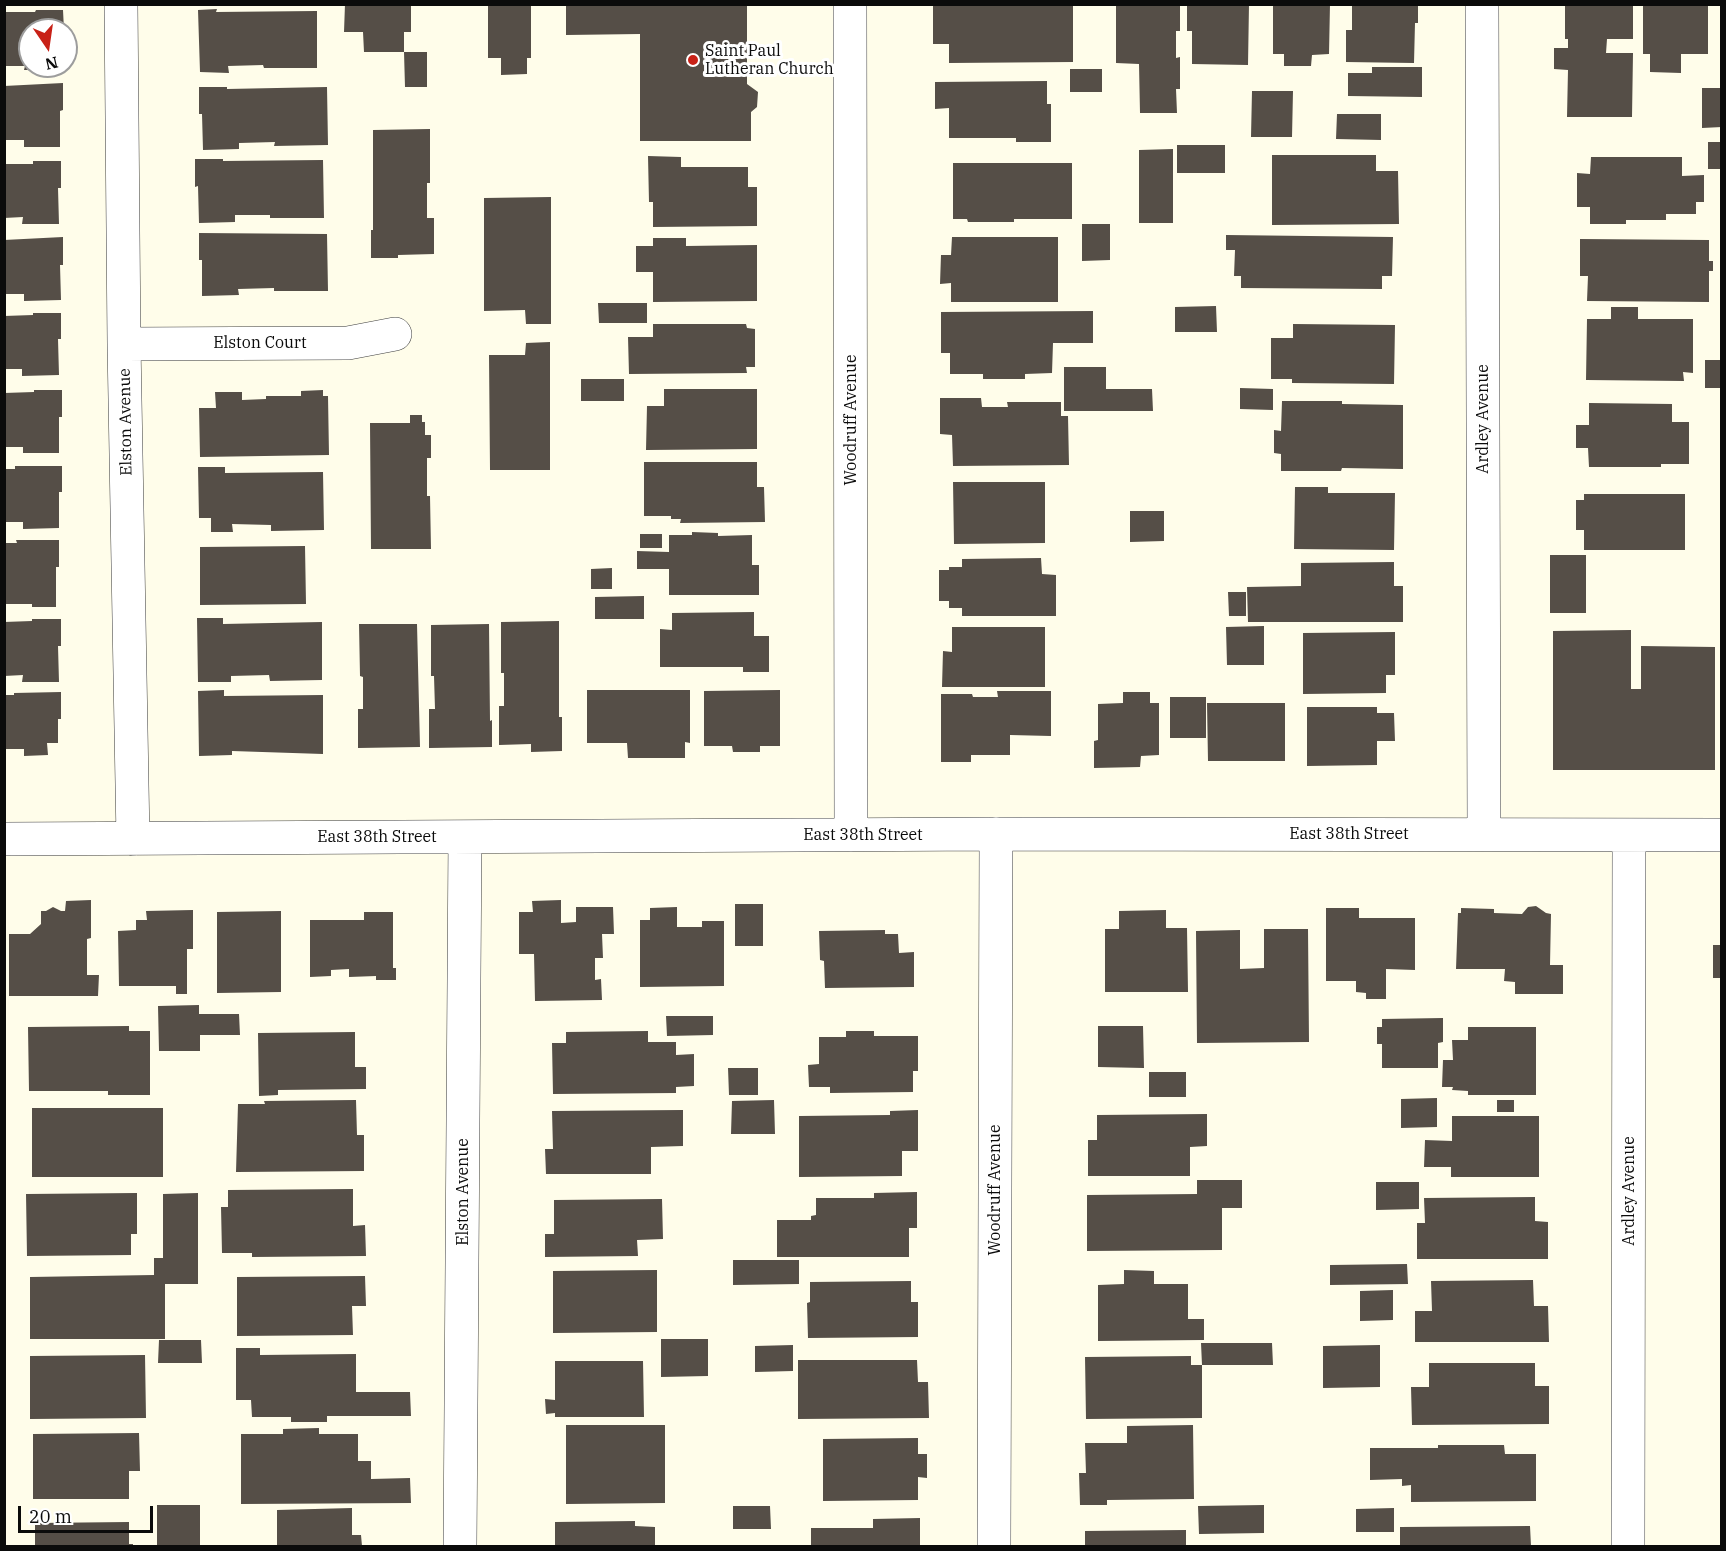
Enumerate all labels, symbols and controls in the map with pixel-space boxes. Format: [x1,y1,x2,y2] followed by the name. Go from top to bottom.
[18,18,78,78] north arrow
[705,41,834,79] place label: Saint Paul Lutheran Church
[43,52,60,75] text: N
[686,53,700,67] marker: Saint Paul Lutheran Church
[213,333,307,353] street label: Elston Court
[841,354,861,486] street label: Woodruff Avenue
[1473,364,1493,474] street label: Ardley Avenue
[115,368,137,476] street label: Elston Avenue
[1289,824,1409,844] street label: East 38th Street
[803,825,923,845] street label: East 38th Street
[317,827,437,847] street label: East 38th Street
[985,1124,1005,1256] street label: Woodruff Avenue
[1619,1136,1639,1246] street label: Ardley Avenue
[453,1138,473,1246] street label: Elston Avenue
[21,1494,156,1532] scale bar
[29,1505,72,1528] text: 20 m

